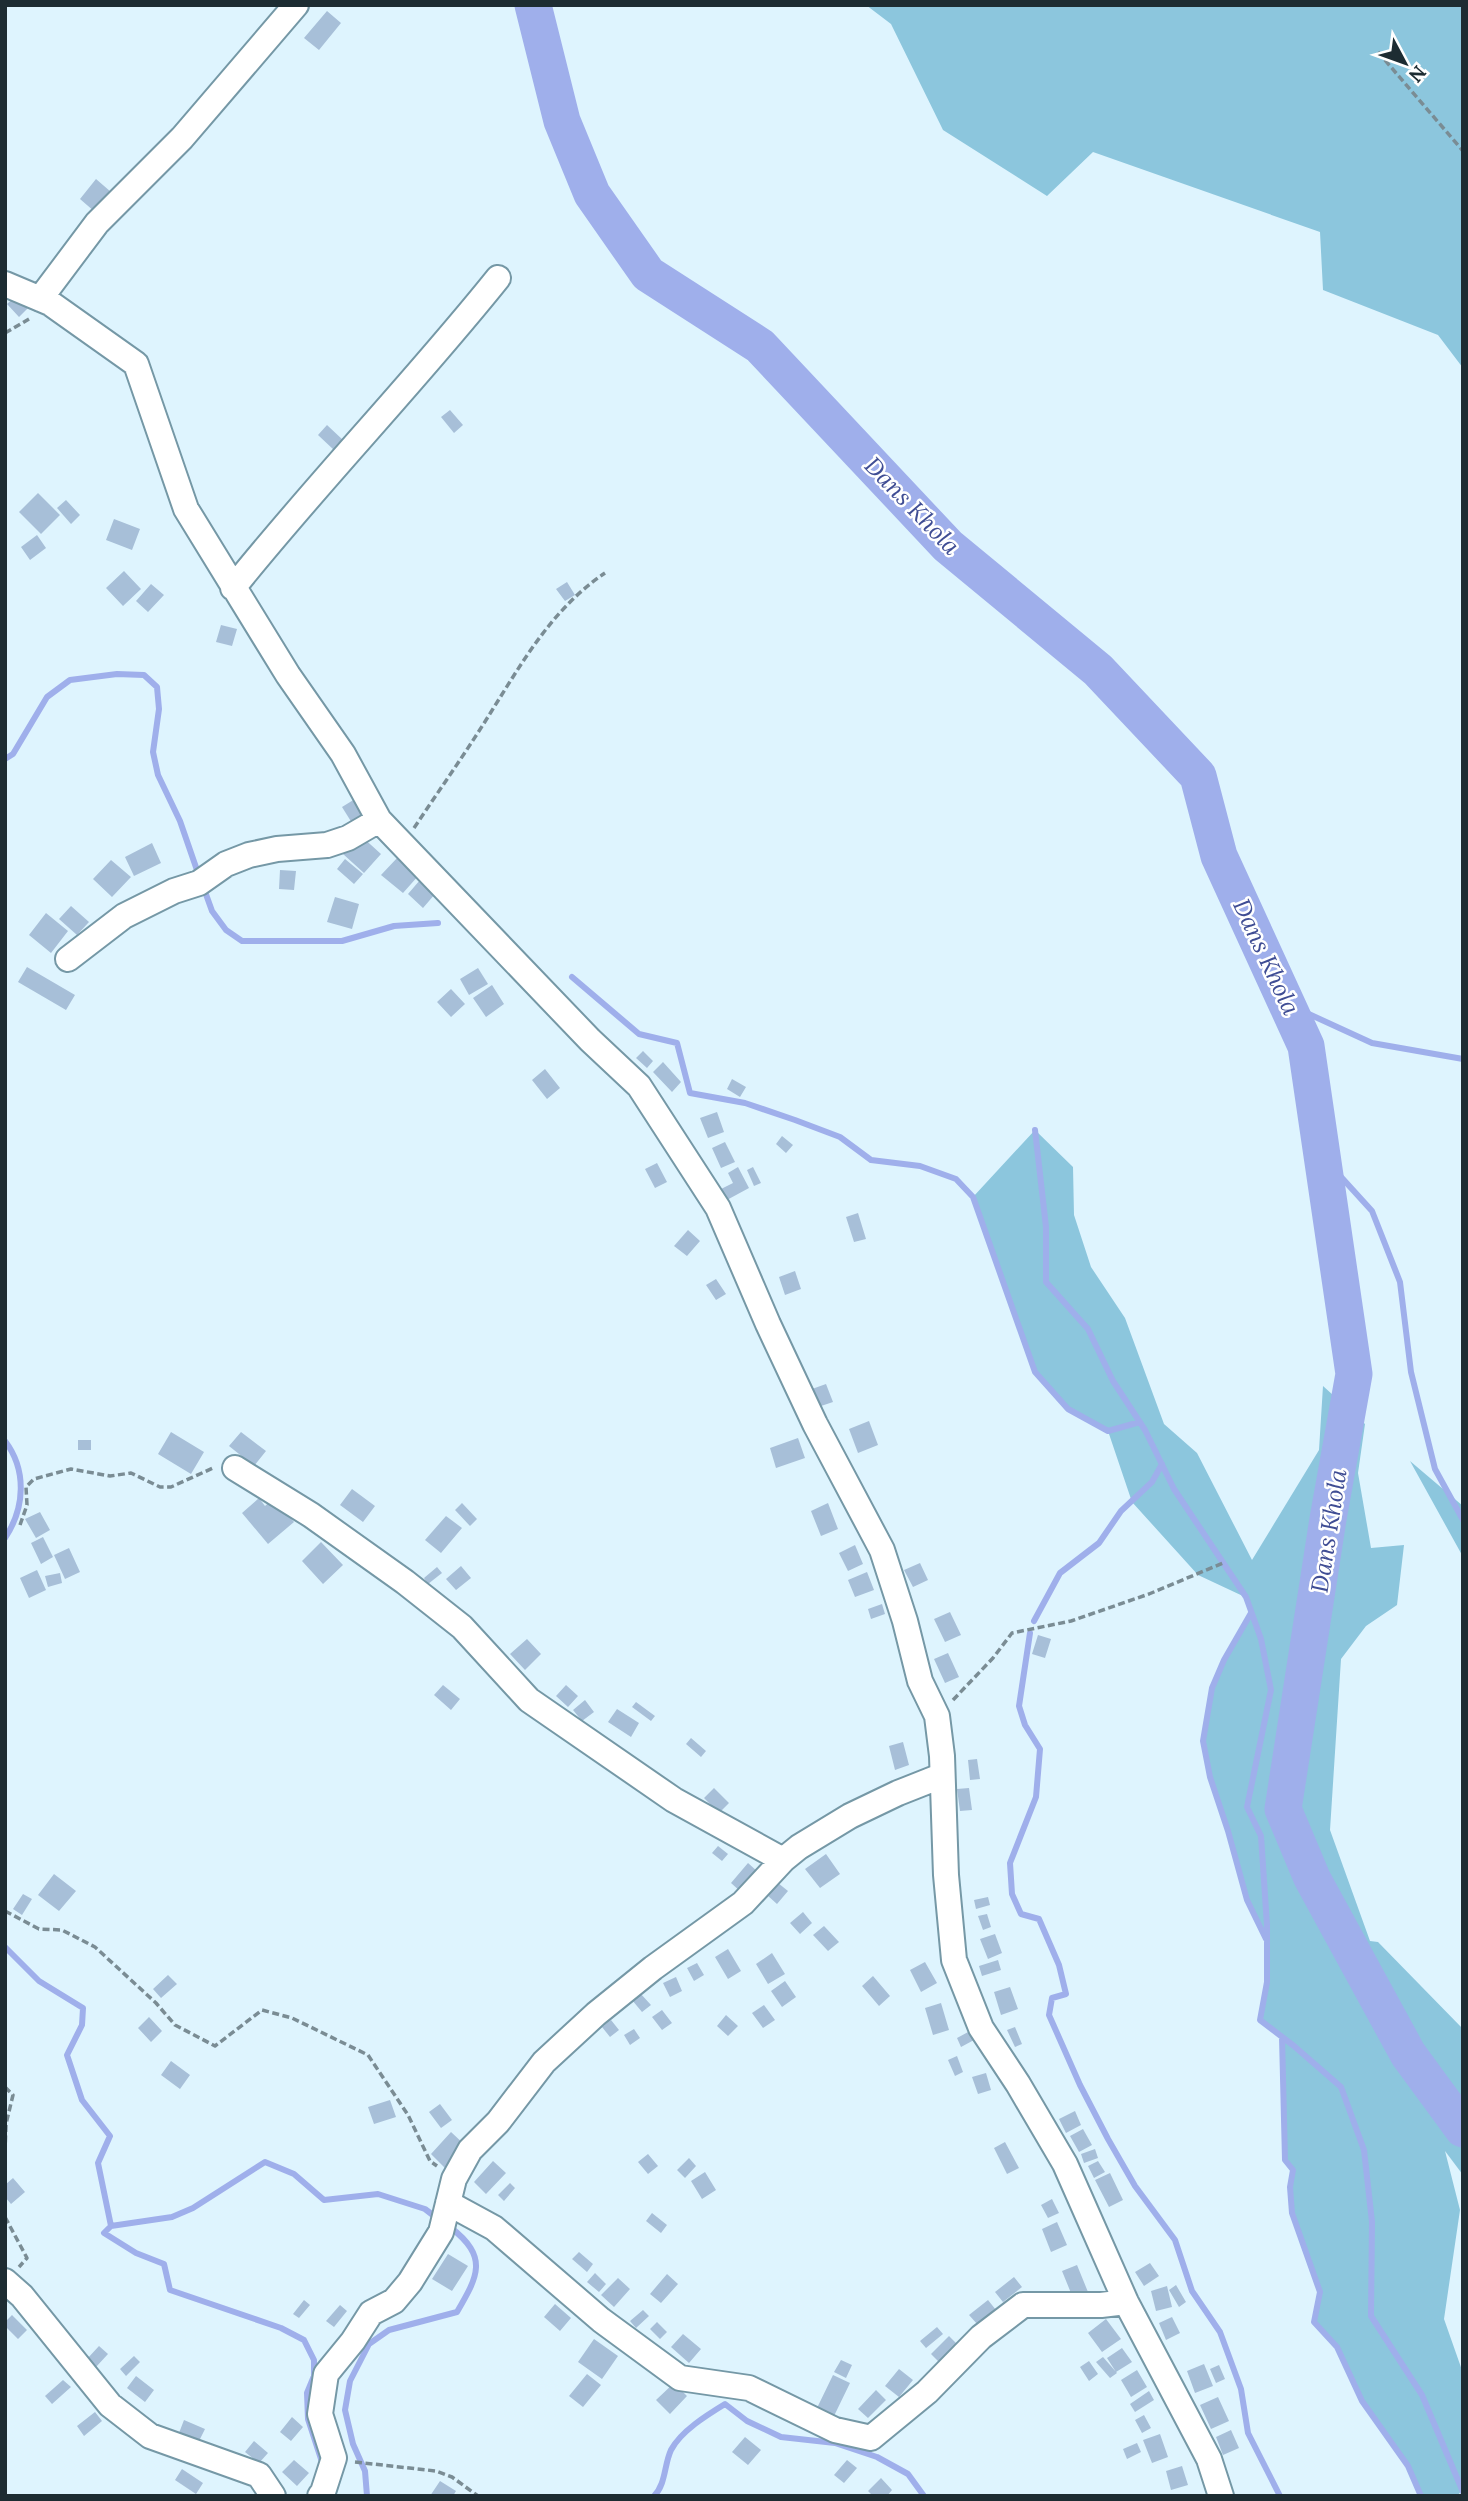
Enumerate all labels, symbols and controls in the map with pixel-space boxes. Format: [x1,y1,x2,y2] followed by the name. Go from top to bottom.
[1370,28,1440,98] north arrow
[1404,61,1432,88] text: N
[858,450,967,562] water label: Dans Khola
[1226,894,1307,1020] water label: Dans Khola
[1303,1466,1354,1595] water label: Dans Khola

